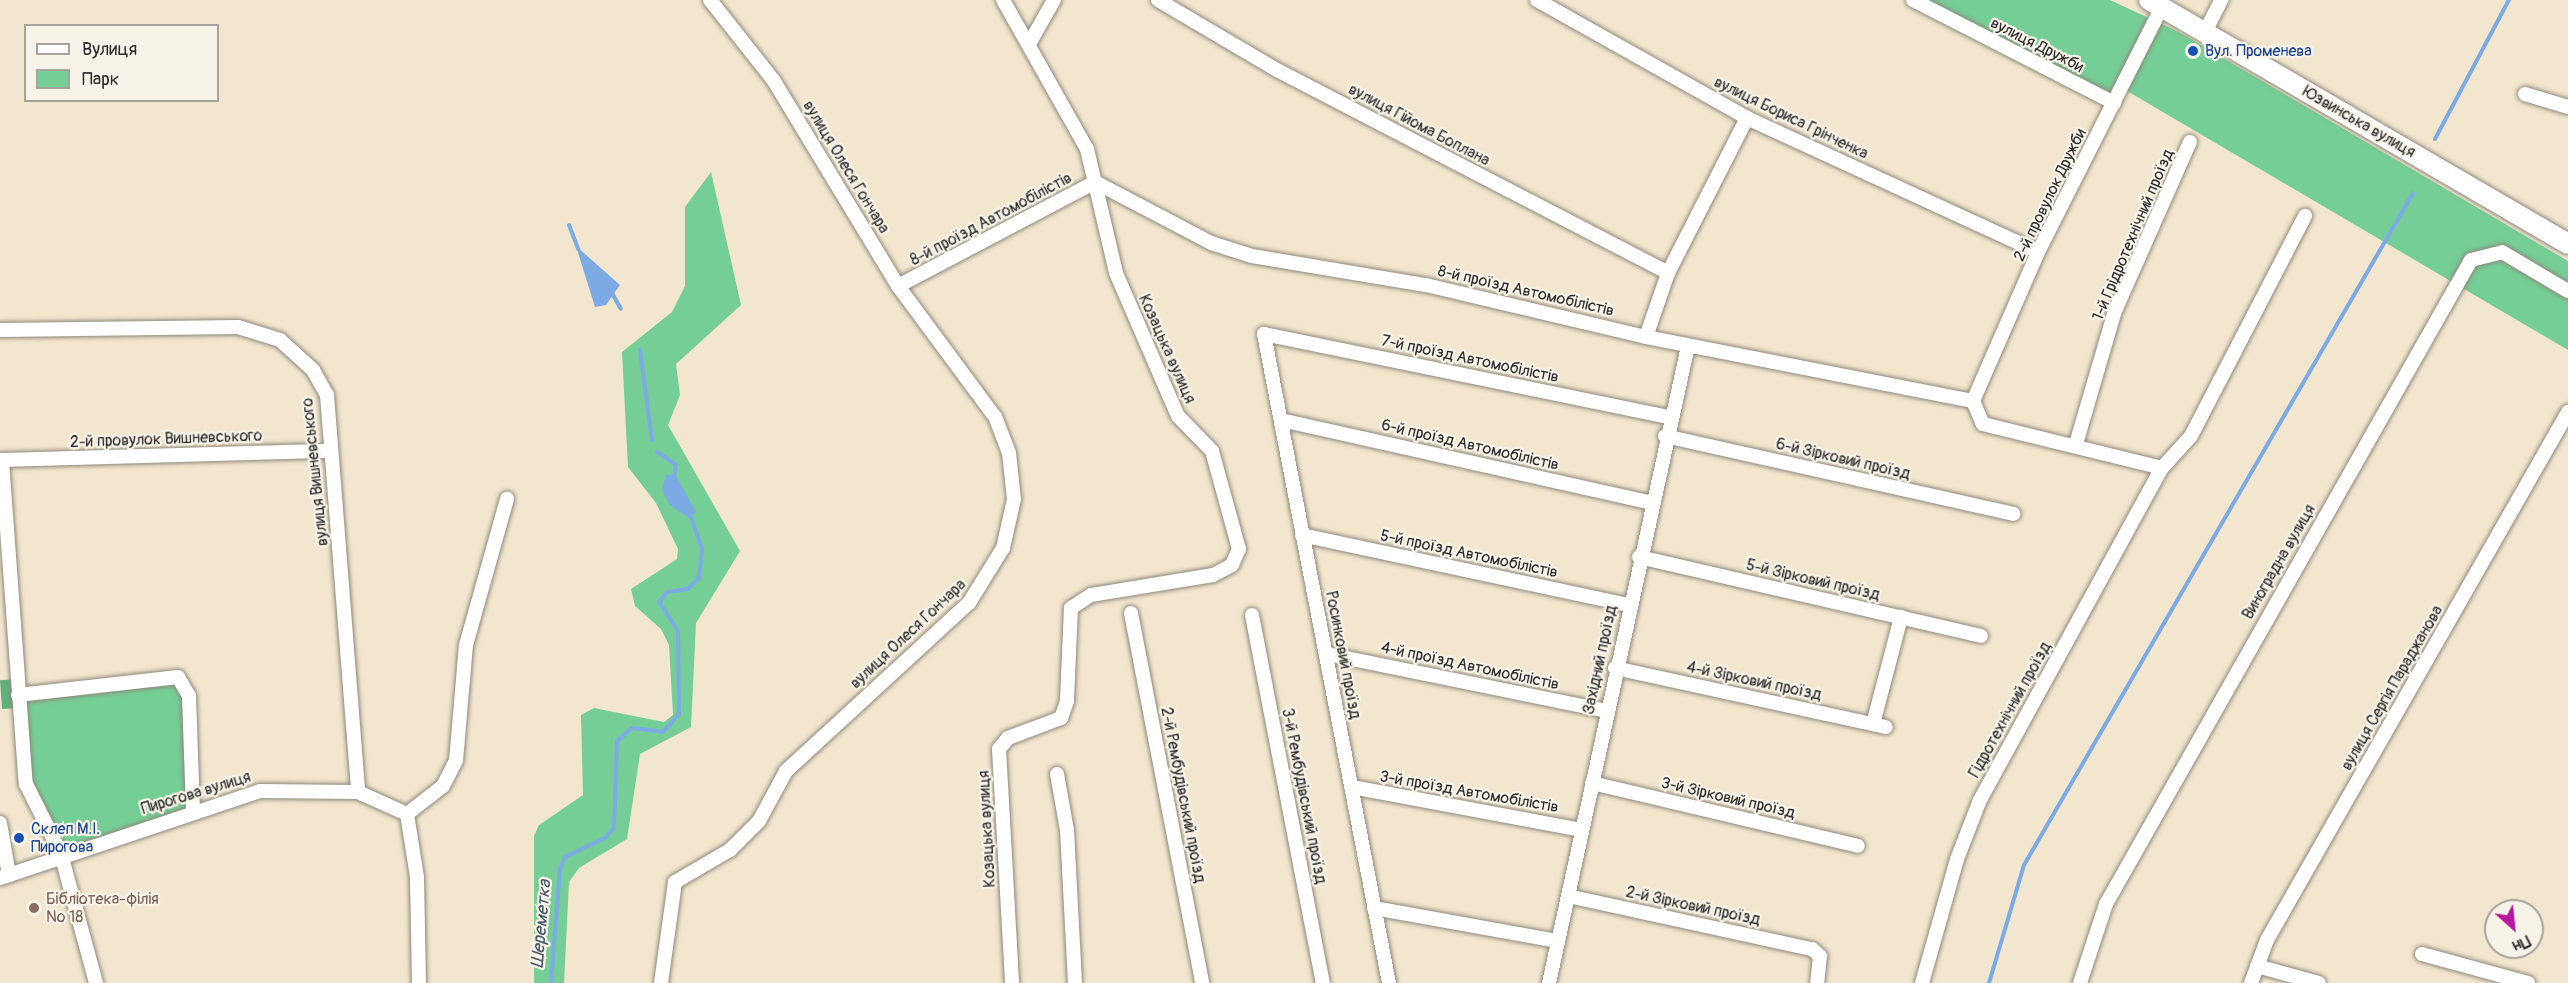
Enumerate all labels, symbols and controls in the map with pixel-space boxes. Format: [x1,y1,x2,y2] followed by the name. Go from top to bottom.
[1987,13,2087,77] street label: вулиця Дружби
[24,24,219,102] legend
[82,38,137,61] text: Вулиця
[2205,41,2312,61] place label: Вул. Променева
[2186,44,2200,58] marker: Вул. Променева
[82,68,119,91] text: Парк
[1711,72,1871,164] street label: вулиця Бориса Грінченка
[1345,80,1493,170] street label: вулиця Гійома Боплана
[2299,82,2419,162] street label: Юзвинська вулиця
[799,97,893,237] street label: вулиця Олеся Гончара
[2010,126,2090,264] street label: 2-й провулок Дружби
[2088,147,2178,323] street label: 1-й Грідротехнічний проїзд
[907,168,1075,270] street label: 8-й проїзд Автомобілістів
[1436,261,1616,321] street label: 8-й проїзд Автомобілістів
[1134,292,1200,406] street label: Козацька вулиця
[1380,331,1560,387] street label: 7-й проїзд Автомобілістів
[298,397,332,547] street label: вулиця Вишневського
[1379,415,1561,475] street label: 6-й проїзд Автомобілістів
[70,426,262,452] street label: 2-й провулок Вишневського
[1774,434,1912,484] street label: 6-й Зірковий проїзд
[2238,501,2320,623] street label: Виноградна вулиця
[1378,526,1560,582] street label: 5-й проїзд Автомобілістів
[1744,555,1882,605] street label: 5-й Зірковий проїзд
[846,575,970,693] street label: вулиця Олеся Гончара
[1321,589,1365,721] street label: Росинковий проїзд
[2337,602,2447,774] street label: вулиця Сергія Параджанова
[1579,604,1621,716] street label: Західний проїзд
[1379,638,1561,694] street label: 4-й проїзд Автомобілістів
[1965,639,2055,781] street label: Гідротехнічний проїзд
[1685,657,1823,705] street label: 4-й Зірковий проїзд
[1157,705,1209,885] street label: 2-й Рембудівський проїзд
[1278,706,1330,886] street label: 3-й Рембудівський проїзд
[139,767,253,819] street label: Пирогова вулиця
[1378,767,1560,817] street label: 3-й проїзд Автомобілістів
[974,770,1000,888] street label: Козацька вулиця
[1659,773,1797,823] street label: 3-й Зірковий проїзд
[31,819,100,857] place label: Склеп М.І. Пирогова
[12,831,26,845] marker: Склеп М.І. Пирогова
[527,879,557,969] water label: Шереметка
[1624,882,1762,930] street label: 2-й Зірковий проїзд
[46,889,159,927] place label: Бібліотека-філія № 18
[2484,899,2544,959] north arrow
[27,901,41,915] marker: Бібліотека-філія № 18
[2509,930,2534,956] text: Пн

